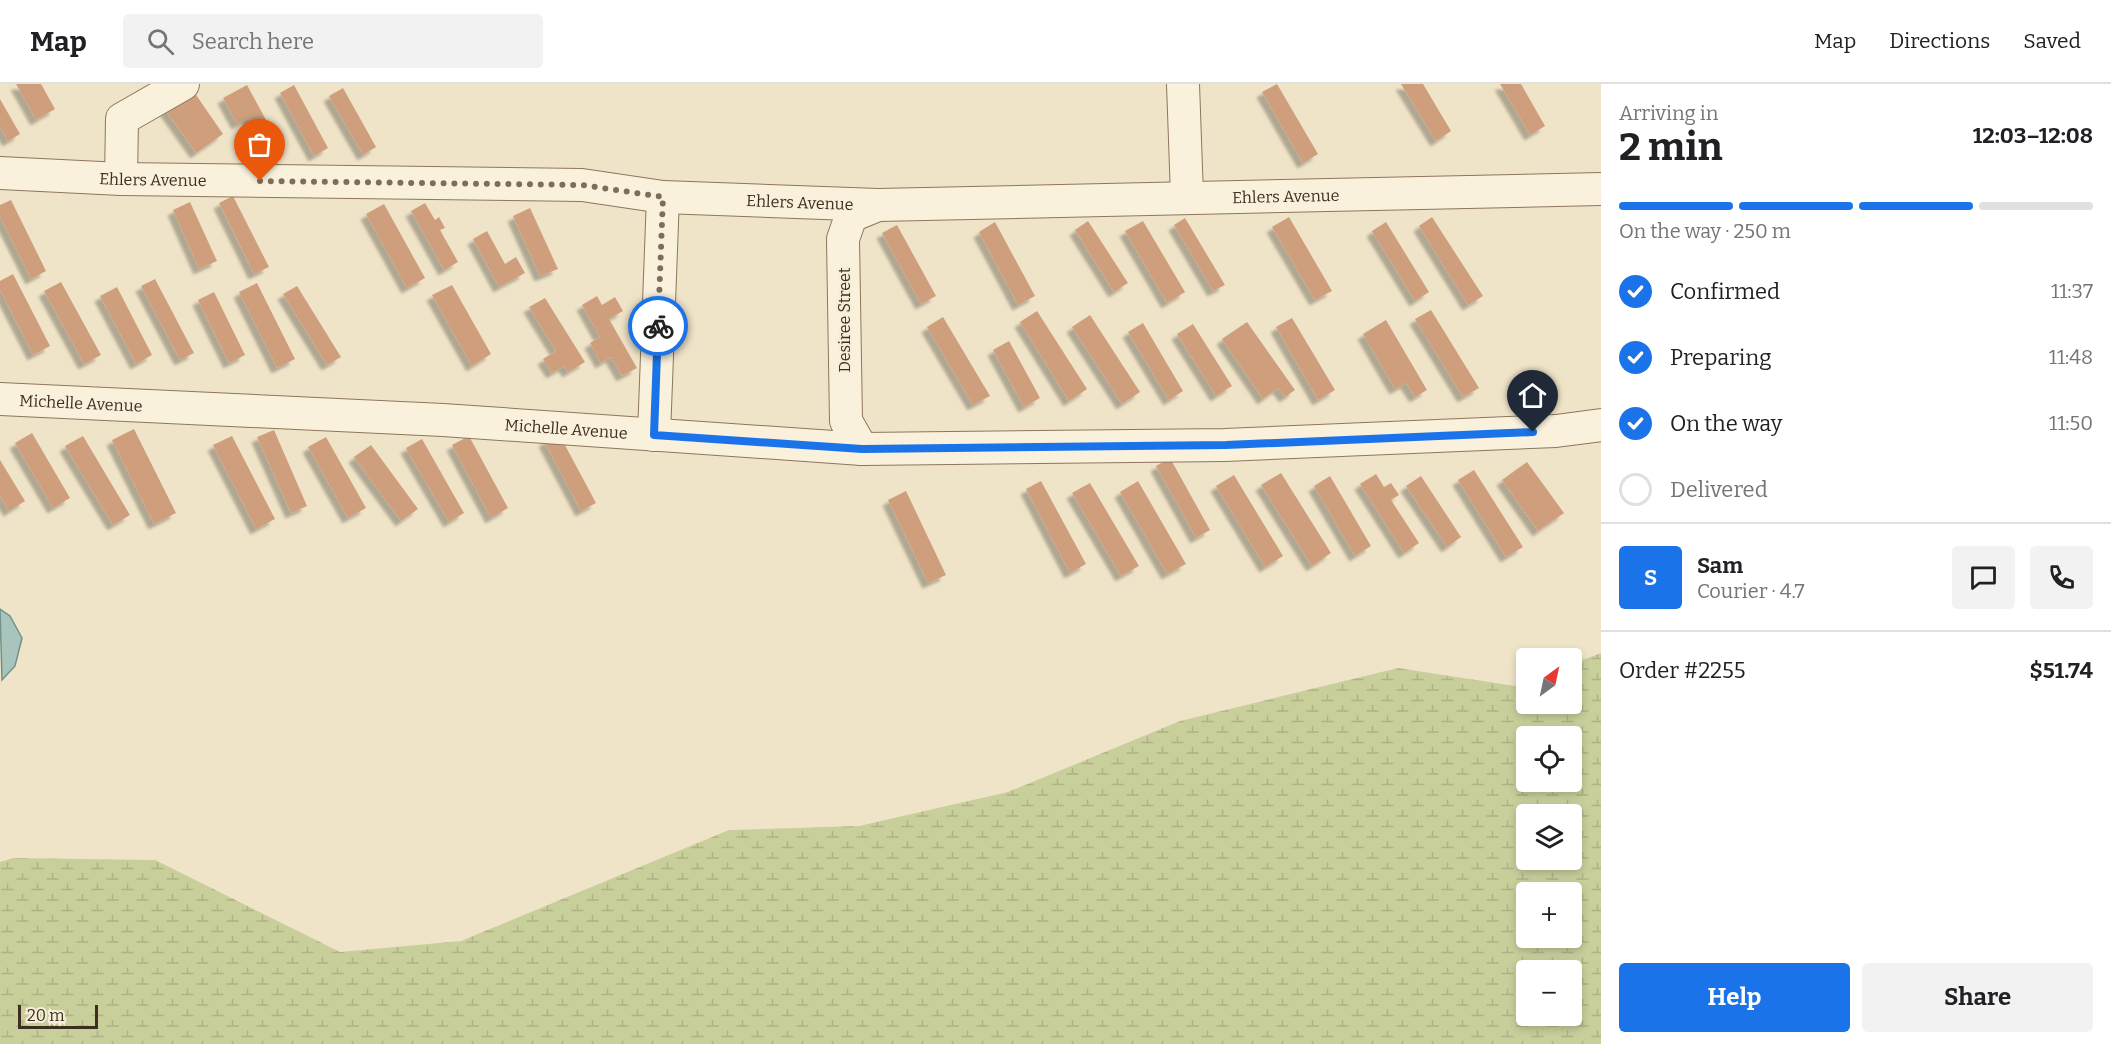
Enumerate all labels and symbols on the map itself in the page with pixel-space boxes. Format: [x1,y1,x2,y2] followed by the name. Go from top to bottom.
[234,119,285,181] pin
[99,169,207,190] street label: Ehlers Avenue
[1232,186,1340,207] street label: Ehlers Avenue
[746,191,854,214] street label: Ehlers Avenue
[835,267,854,373] street label: Desiree Street
[628,296,688,356] courier
[1507,370,1558,432] pin
[19,391,143,416] street label: Michelle Avenue
[504,415,628,443] street label: Michelle Avenue
[1516,648,1582,714] north arrow
[18,1002,98,1030] scale bar

